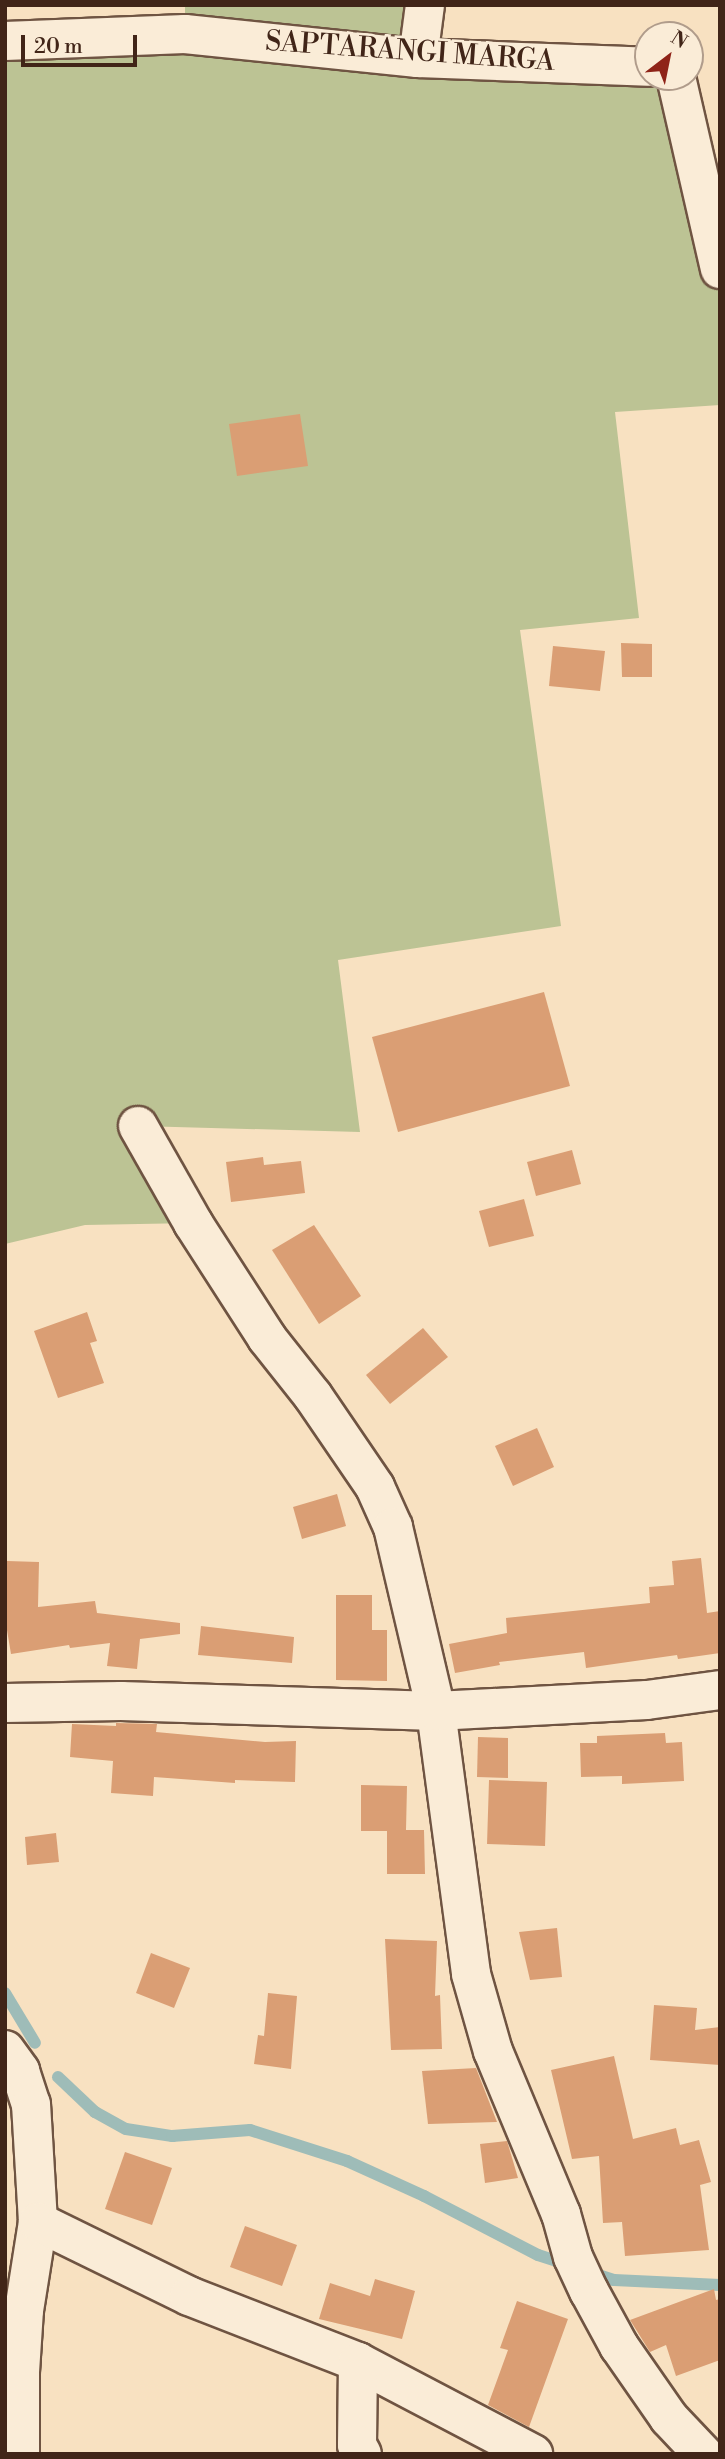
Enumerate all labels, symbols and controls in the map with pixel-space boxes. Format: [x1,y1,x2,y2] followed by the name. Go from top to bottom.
[24,21,140,65] scale bar
[634,21,704,91] north arrow
[264,25,556,79] street label: SAPTARANGI MARGA
[666,26,692,54] text: N
[34,34,83,60] text: 20 m

